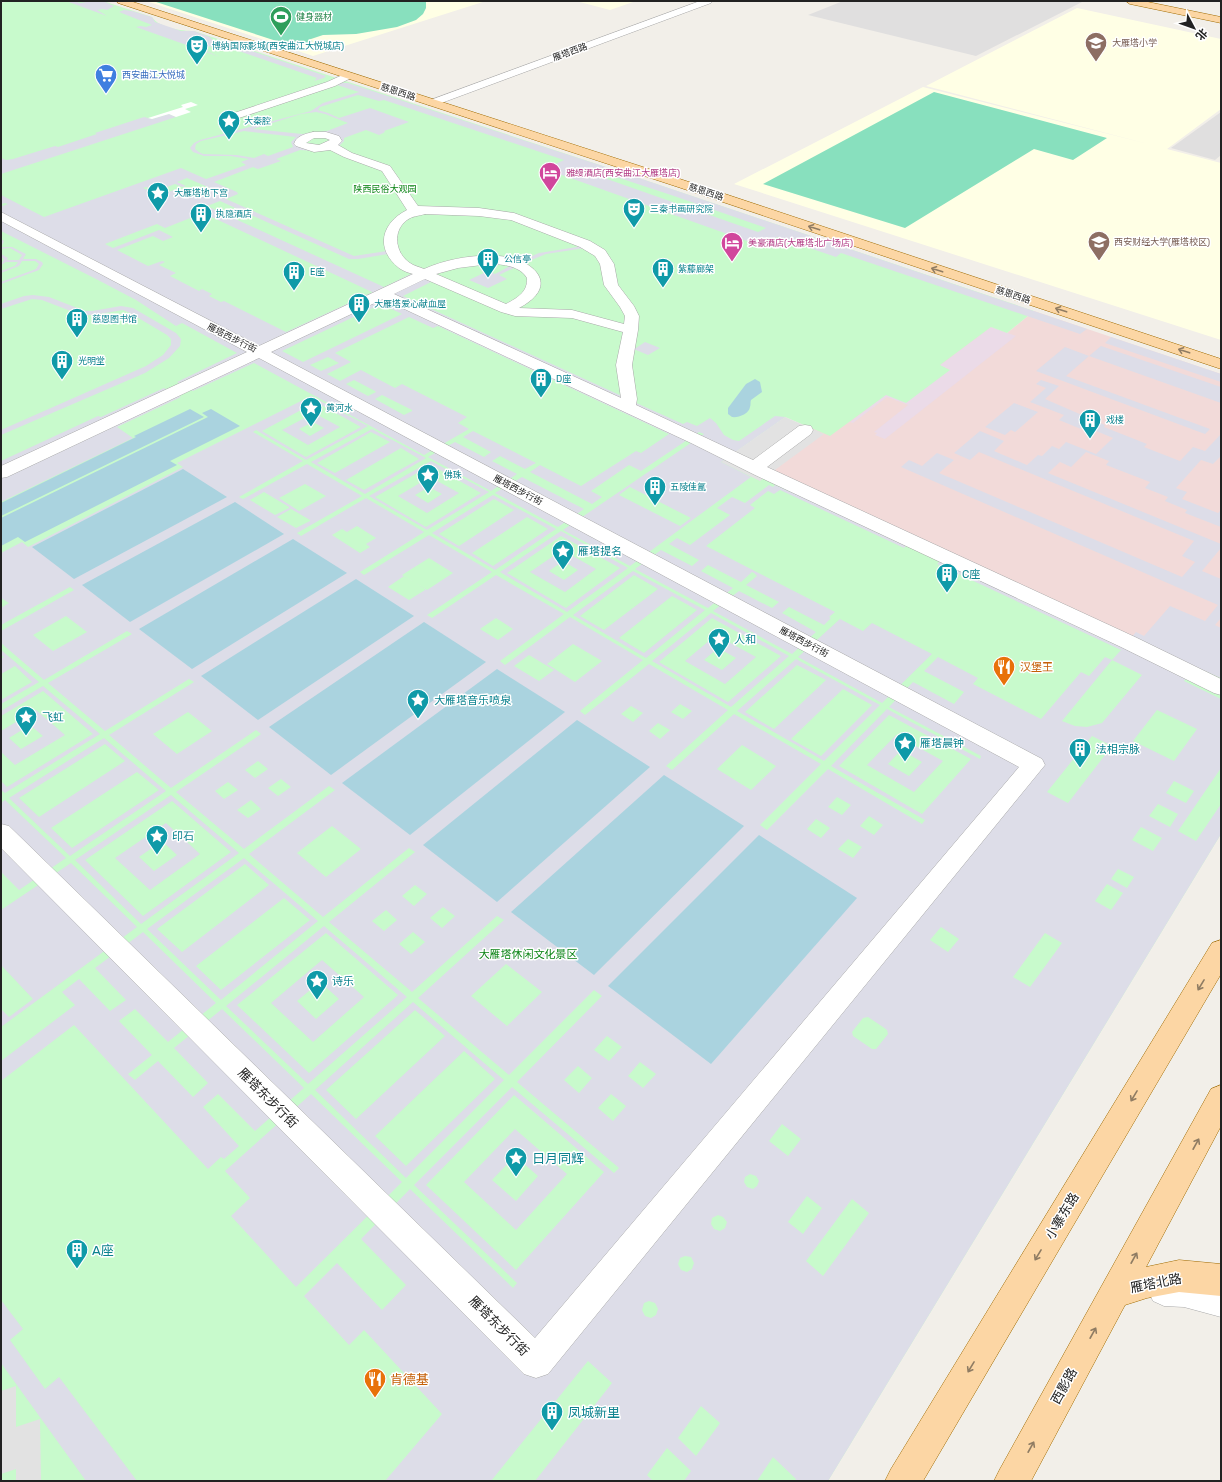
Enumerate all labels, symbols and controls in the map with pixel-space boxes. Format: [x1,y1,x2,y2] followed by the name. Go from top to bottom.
[268,4,294,37] sports icon: 健身器材
[1174,8,1214,48] north arrow
[296,11,332,22] place label: 健身器材
[1193,26,1210,43] text: 北
[1083,30,1109,63] school or university icon: 大雁塔小学
[184,33,210,66] theatre icon: 博纳国际影城(西安曲江大悦城店)
[1112,38,1157,48] place label: 大雁塔小学
[212,40,344,51] place label: 博纳国际影城(西安曲江大悦城店)
[551,41,589,63] street label: 雁塔西路
[93,62,119,95] supermarket icon: 西安曲江大悦城
[122,70,185,80] place label: 西安曲江大悦城
[379,82,417,102] street label: 慈恩西路
[216,108,242,141] place icon: 大秦腔
[244,116,271,126] place label: 大秦腔
[537,160,563,193] hotel icon: 雅缦酒店(西安曲江大雁塔店)
[566,168,680,178] place label: 雅缦酒店(西安曲江大雁塔店)
[145,180,171,213] place icon: 大雁塔地下宫
[687,182,725,202] street label: 慈恩西路
[353,184,417,194] park label: 陕西民俗大观园
[174,188,228,198] place label: 大雁塔地下宫
[621,196,647,229] theatre icon: 三秦书画研究院
[188,201,214,234] building icon: 执隐酒店
[650,204,713,214] place label: 三秦书画研究院
[216,209,252,219] place label: 执隐酒店
[808,224,820,232] one-way arrow
[1086,229,1112,262] school or university icon: 西安财经大学(雁塔校区)
[719,230,745,263] hotel icon: 美豪酒店(大雁塔北广场店)
[1114,236,1210,247] place label: 西安财经大学(雁塔校区)
[748,238,853,248] place label: 美豪酒店(大雁塔北广场店)
[475,246,501,279] building icon: 公信亭
[504,254,531,264] place label: 公信亭
[650,256,676,289] building icon: 紫藤廊架
[281,259,307,292] building icon: E座
[678,264,714,274] place label: 紫藤廊架
[932,265,944,273] one-way arrow
[310,267,324,277] place label: E座
[994,285,1032,305] street label: 慈恩西路
[346,291,372,324] building icon: 大雁塔爱心献血屋
[374,299,446,309] place label: 大雁塔爱心献血屋
[64,306,90,339] building icon: 慈恩图书馆
[1055,306,1067,314] one-way arrow
[92,314,137,324] place label: 慈恩图书馆
[206,322,258,354] street label: 雁塔西步行街
[1178,347,1191,354] one-way arrow
[49,348,75,381] building icon: 光明堂
[78,356,105,366] place label: 光明堂
[528,366,554,399] building icon: D座
[556,374,571,384] place label: D座
[298,395,324,428] place icon: 黄河水
[326,403,353,413] place label: 黄河水
[1077,407,1103,440] building icon: 戏楼
[1106,415,1124,425] place label: 戏楼
[415,462,441,495] place icon: 佛珠
[444,470,462,480] place label: 佛珠
[492,473,544,507] street label: 雁塔西步行街
[642,474,668,507] building icon: 五陵佳氲
[670,482,706,492] place label: 五陵佳氲
[550,538,576,571] place icon: 雁塔提名
[578,545,622,558] place label: 雁塔提名
[934,561,960,594] building icon: C座
[962,568,980,581] place label: C座
[778,625,830,659] street label: 雁塔西步行街
[706,626,732,659] place icon: 人和
[734,633,756,646] place label: 人和
[991,654,1017,687] restaurant icon: 汉堡王
[1020,661,1053,674] place label: 汉堡王
[405,687,431,720] place icon: 大雁塔音乐喷泉
[434,694,512,707] place label: 大雁塔音乐喷泉
[13,704,39,737] place icon: 飞虹
[42,711,64,724] place label: 飞虹
[892,730,918,763] place icon: 雁塔晨钟
[1067,736,1093,769] building icon: 法相宗脉
[920,737,964,750] place label: 雁塔晨钟
[1096,743,1140,756] place label: 法相宗脉
[144,823,170,856] place icon: 印石
[172,830,194,843] place label: 印石
[479,948,578,961] park label: 大雁塔休闲文化景区
[304,968,330,1001] place icon: 诗乐
[332,975,354,988] place label: 诗乐
[1197,979,1205,990] one-way arrow
[235,1065,301,1131] street label: 雁塔东步行街
[1130,1090,1138,1101] one-way arrow
[1193,1138,1201,1150] one-way arrow
[503,1145,529,1178] place icon: 日月同辉
[532,1151,584,1166] place label: 日月同辉
[1042,1190,1082,1242] street label: 小寨东路
[64,1237,90,1270] building icon: A座
[92,1243,114,1258] place label: A座
[1034,1249,1042,1261] one-way arrow
[1131,1252,1138,1264] one-way arrow
[1129,1271,1183,1295] street label: 雁塔北路
[466,1293,532,1359] street label: 雁塔东步行街
[1090,1327,1097,1339] one-way arrow
[967,1361,975,1373] one-way arrow
[1048,1365,1080,1407] street label: 西影路
[362,1366,388,1399] restaurant icon: 肯德基
[390,1372,429,1387] place label: 肯德基
[539,1399,565,1432] building icon: 凤城新里
[568,1405,620,1420] place label: 凤城新里
[1027,1441,1035,1453] one-way arrow

